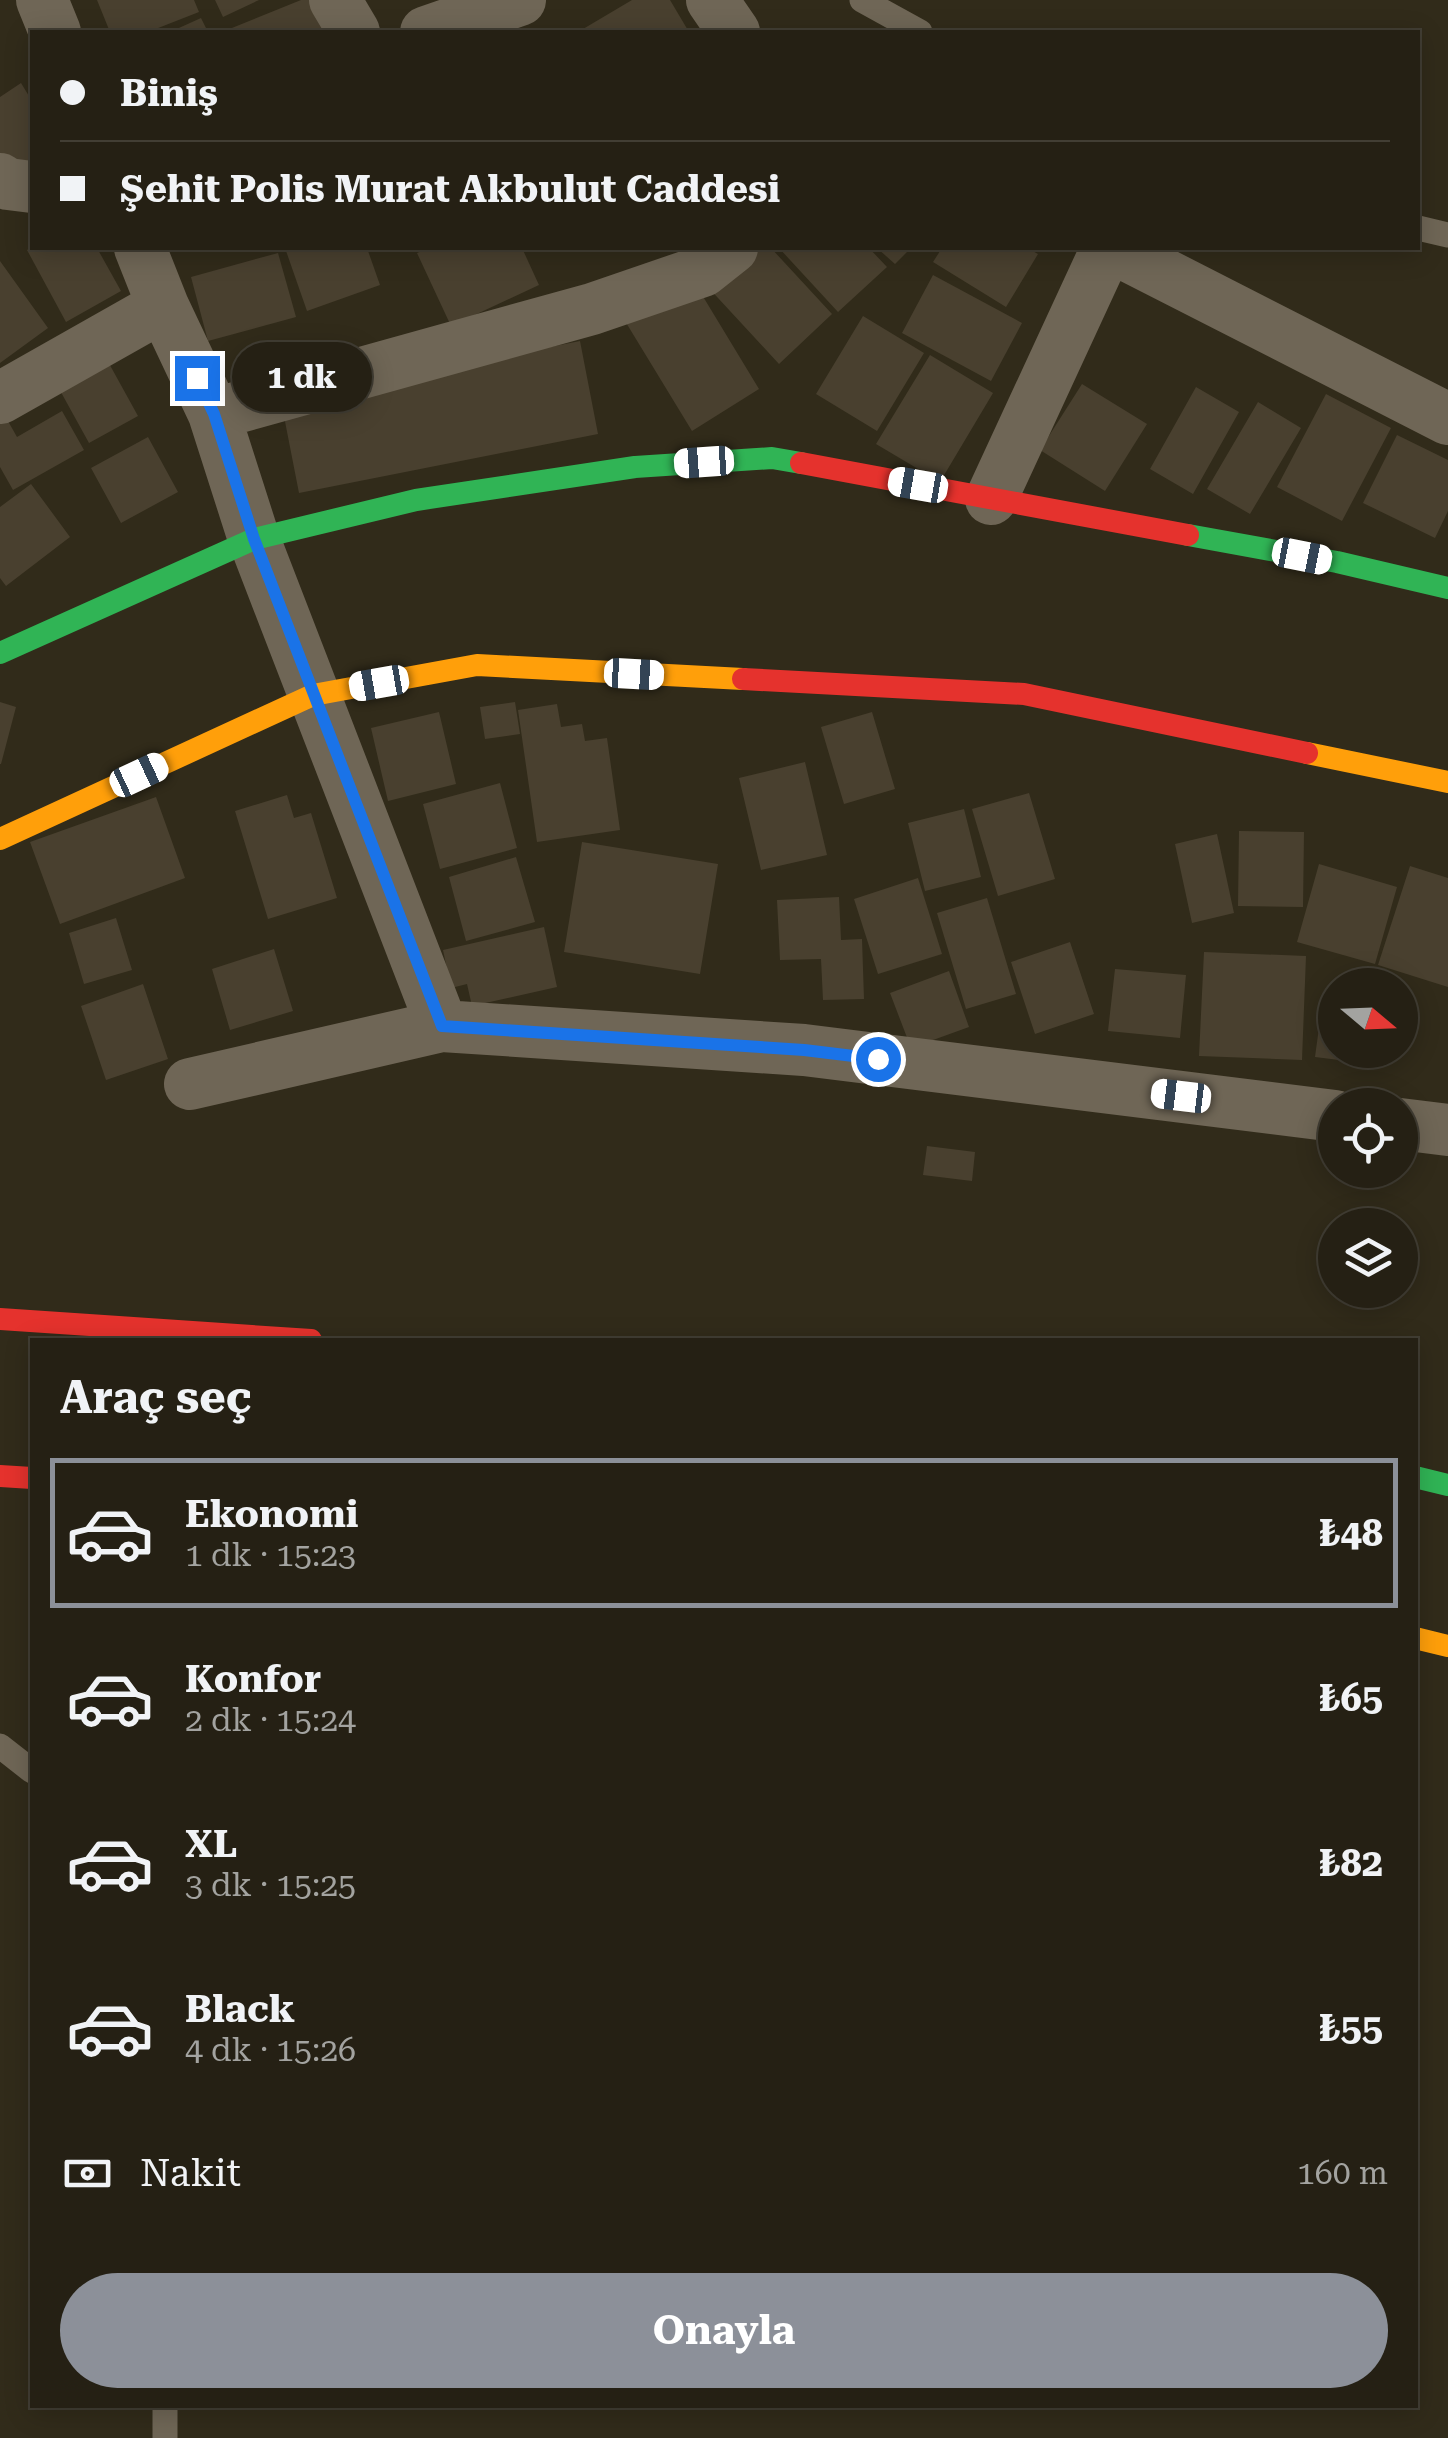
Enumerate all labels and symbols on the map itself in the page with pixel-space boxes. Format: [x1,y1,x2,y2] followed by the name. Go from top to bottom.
[232,343,372,413] callout: 1 dk
[175,356,220,401] route end
[673,445,735,479] car
[886,465,950,505] car
[1270,536,1334,576] car
[603,657,665,691] car
[347,663,411,703] car
[105,749,173,801] car
[1318,968,1418,1068] north arrow
[856,1037,901,1082] route start
[1149,1077,1213,1115] car

